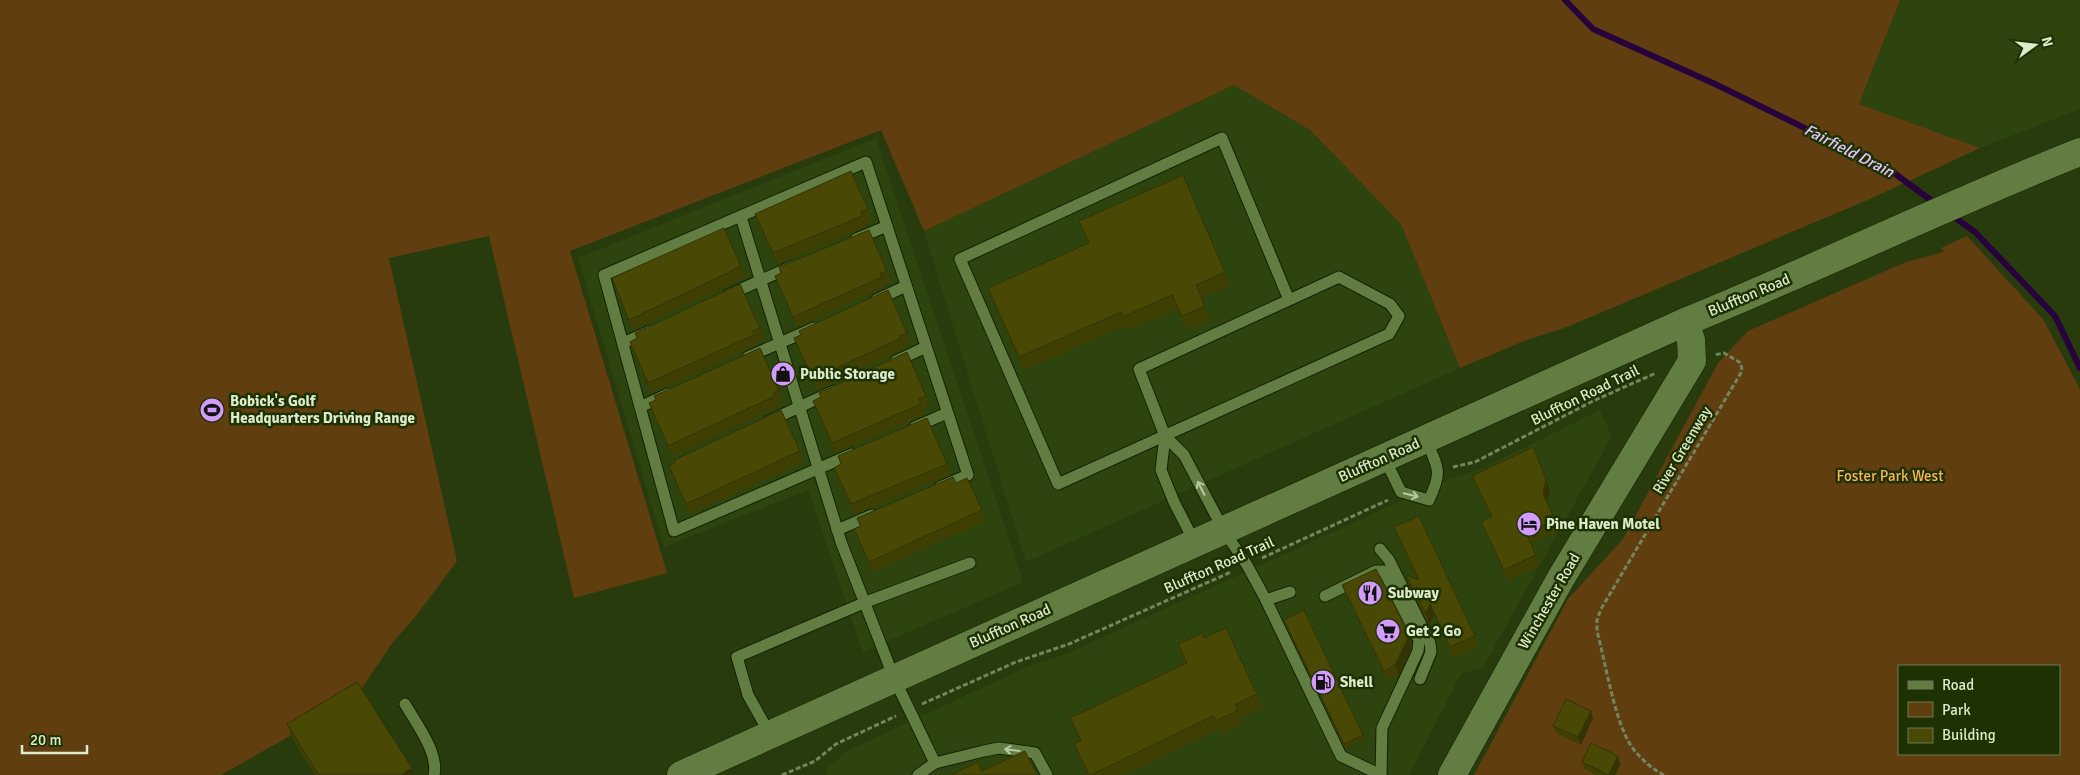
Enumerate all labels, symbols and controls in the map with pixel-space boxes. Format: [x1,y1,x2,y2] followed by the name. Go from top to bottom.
[2010,20,2060,70] north arrow
[2038,35,2057,49] text: N
[1801,120,1898,183] water label: Fairfield Drain
[1705,270,1793,320] street label: Bluffton Road
[770,361,796,387] shop icon: Public Storage
[1528,361,1642,429] street label: Bluffton Road Trail
[800,365,895,383] place label: Public Storage
[230,392,415,427] place label: Bobick's Golf Headquarters Driving Range
[199,397,225,423] sports icon: Bobick's Golf Headquarters Driving Range
[1649,403,1715,497] street label: River Greenway
[1336,434,1423,486] street label: Bluffton Road
[1837,467,1943,485] park label: Foster Park West
[1196,481,1205,496] one-way arrow
[1402,491,1418,500] one-way arrow
[1516,511,1542,537] hotel icon: Pine Haven Motel
[1546,515,1660,533] place label: Pine Haven Motel
[1161,533,1277,597] street label: Bluffton Road Trail
[1514,550,1584,652] street label: Winchester Road
[1357,580,1383,606] restaurant icon: Subway
[1388,584,1439,602] place label: Subway
[967,600,1054,652] street label: Bluffton Road
[1375,618,1401,644] supermarket icon: Get 2 Go
[1406,622,1461,640] place label: Get 2 Go
[1898,665,2060,755] legend
[1310,669,1336,695] fuel station icon: Shell
[1340,673,1373,691] place label: Shell
[1942,676,1974,694] text: Road
[1942,701,1971,719] text: Park
[22,722,88,754] scale bar
[1942,726,1996,744] text: Building
[30,731,61,749] text: 20 m
[1004,745,1020,755] one-way arrow

